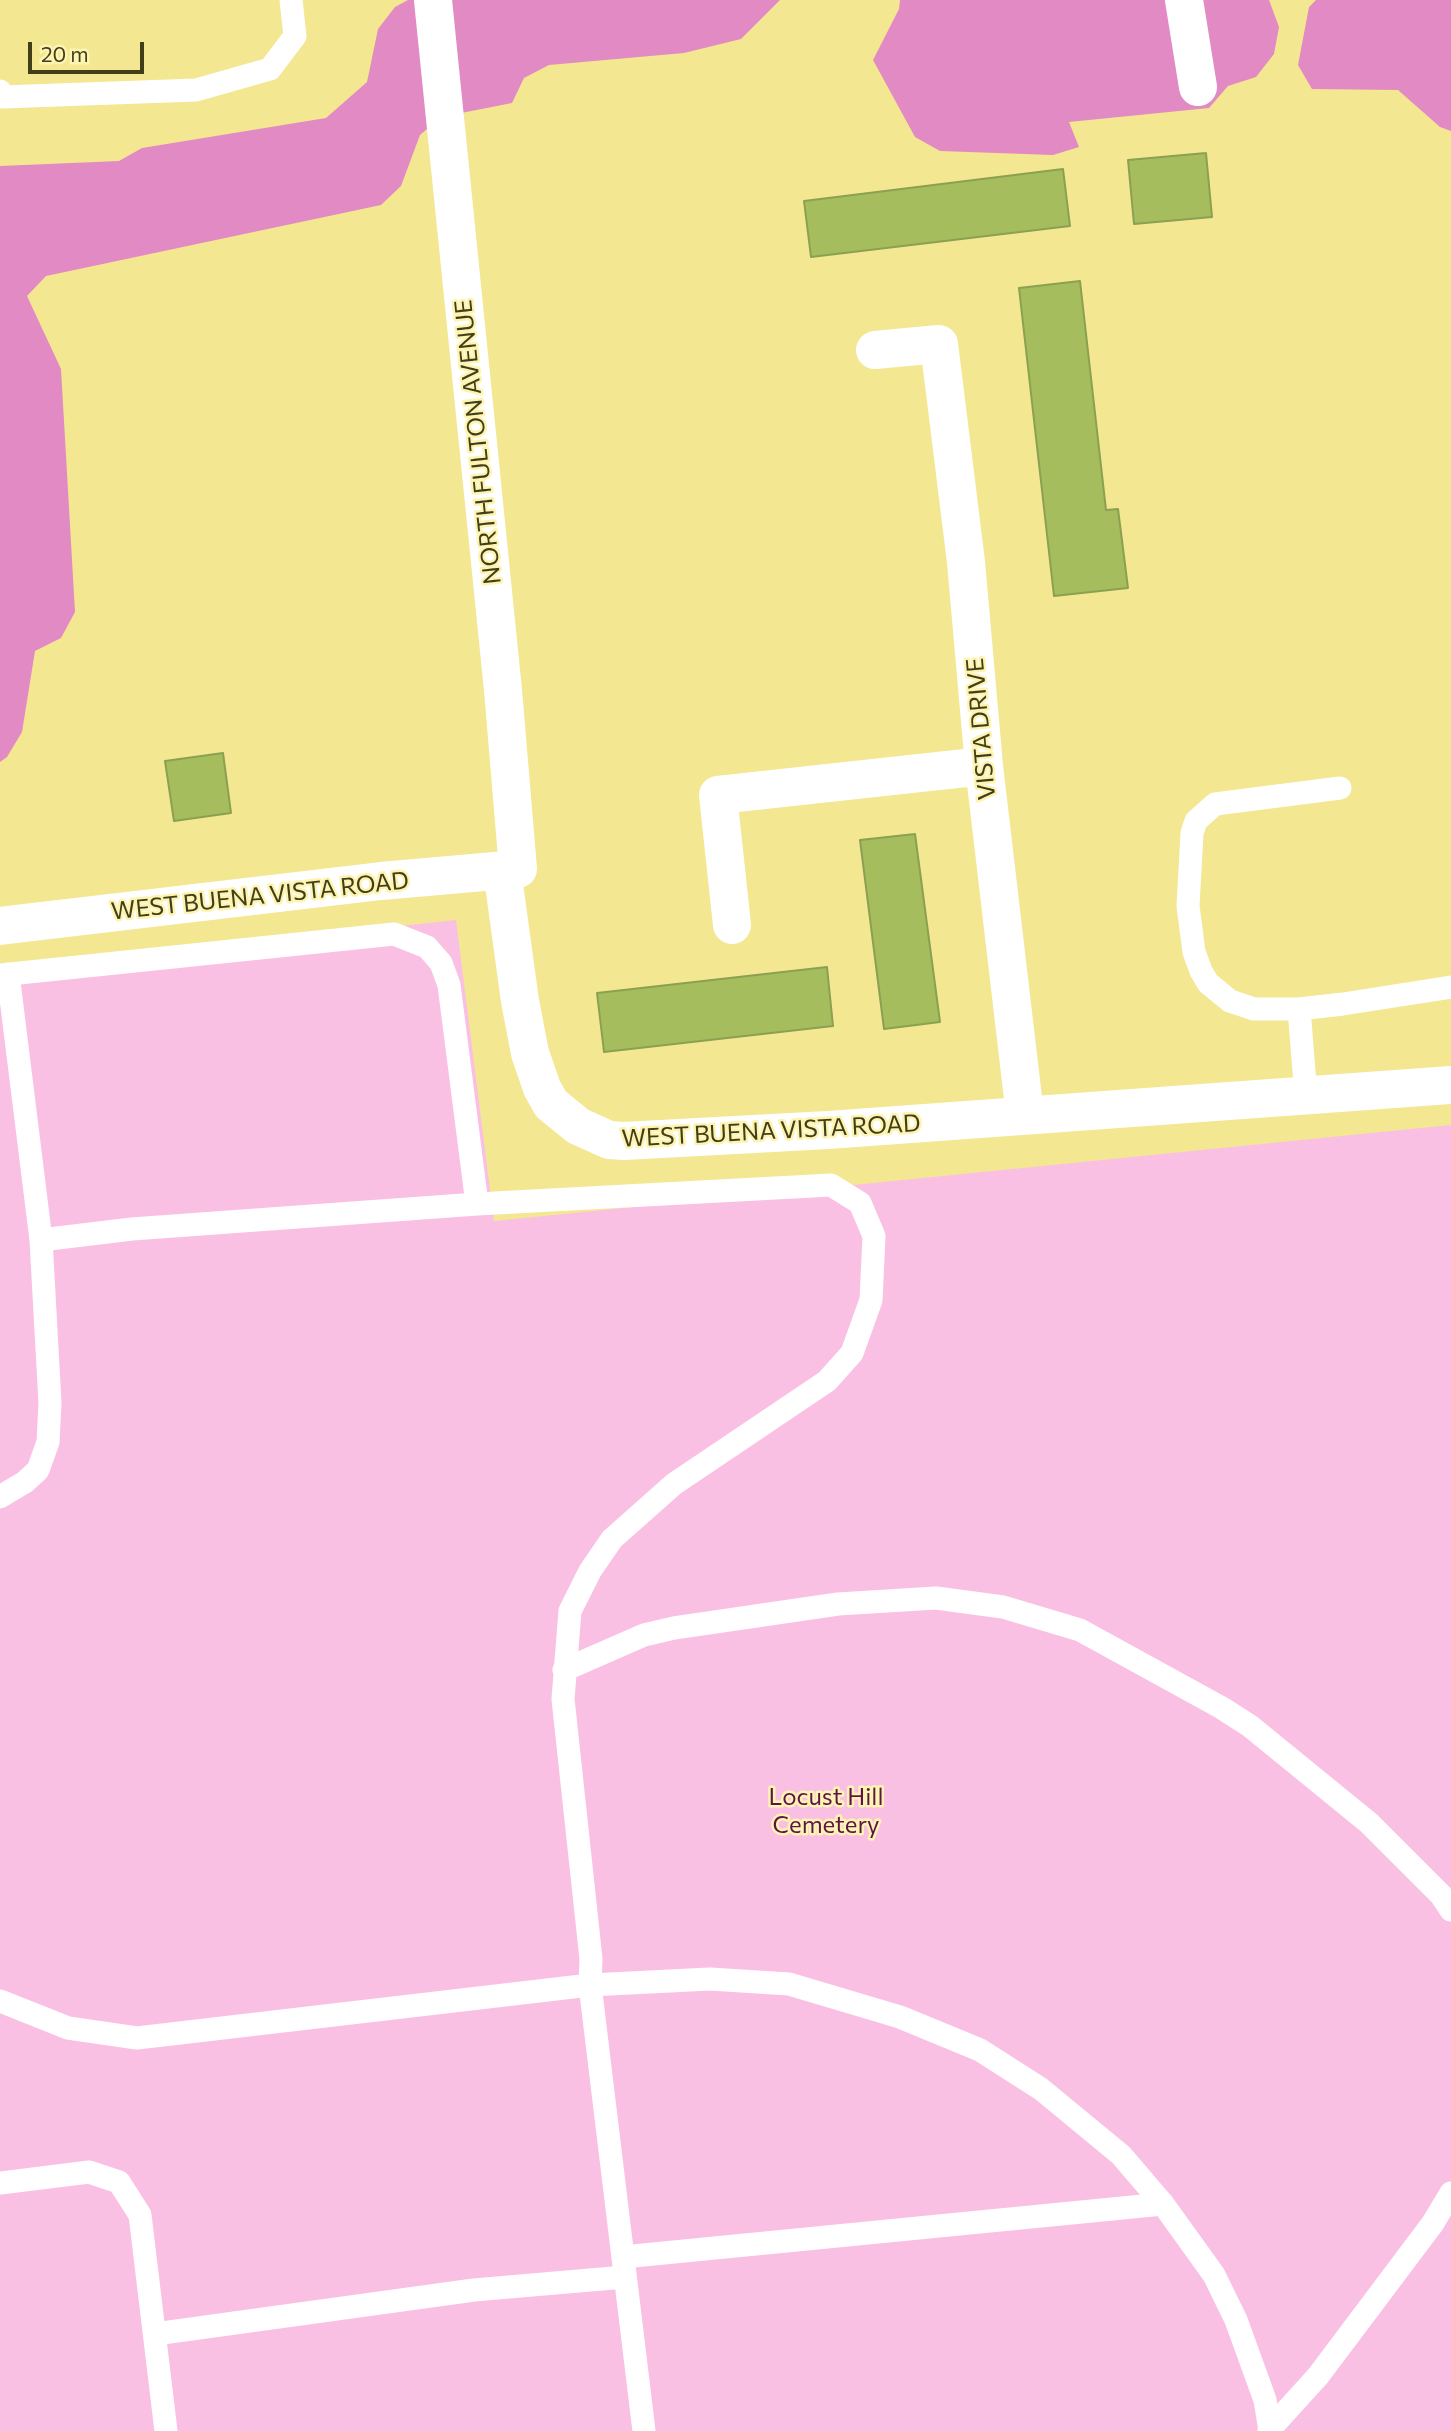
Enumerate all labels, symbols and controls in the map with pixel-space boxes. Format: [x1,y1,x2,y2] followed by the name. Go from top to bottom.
[32,28,147,72] scale bar
[41,41,89,66] text: 20 m
[449,298,507,586] street label: NORTH FULTON AVENUE
[960,657,1002,801] street label: VISTA DRIVE
[110,866,410,926] street label: WEST BUENA VISTA ROAD
[621,1109,921,1153] street label: WEST BUENA VISTA ROAD
[769,1783,883,1839] park label: Locust Hill Cemetery

